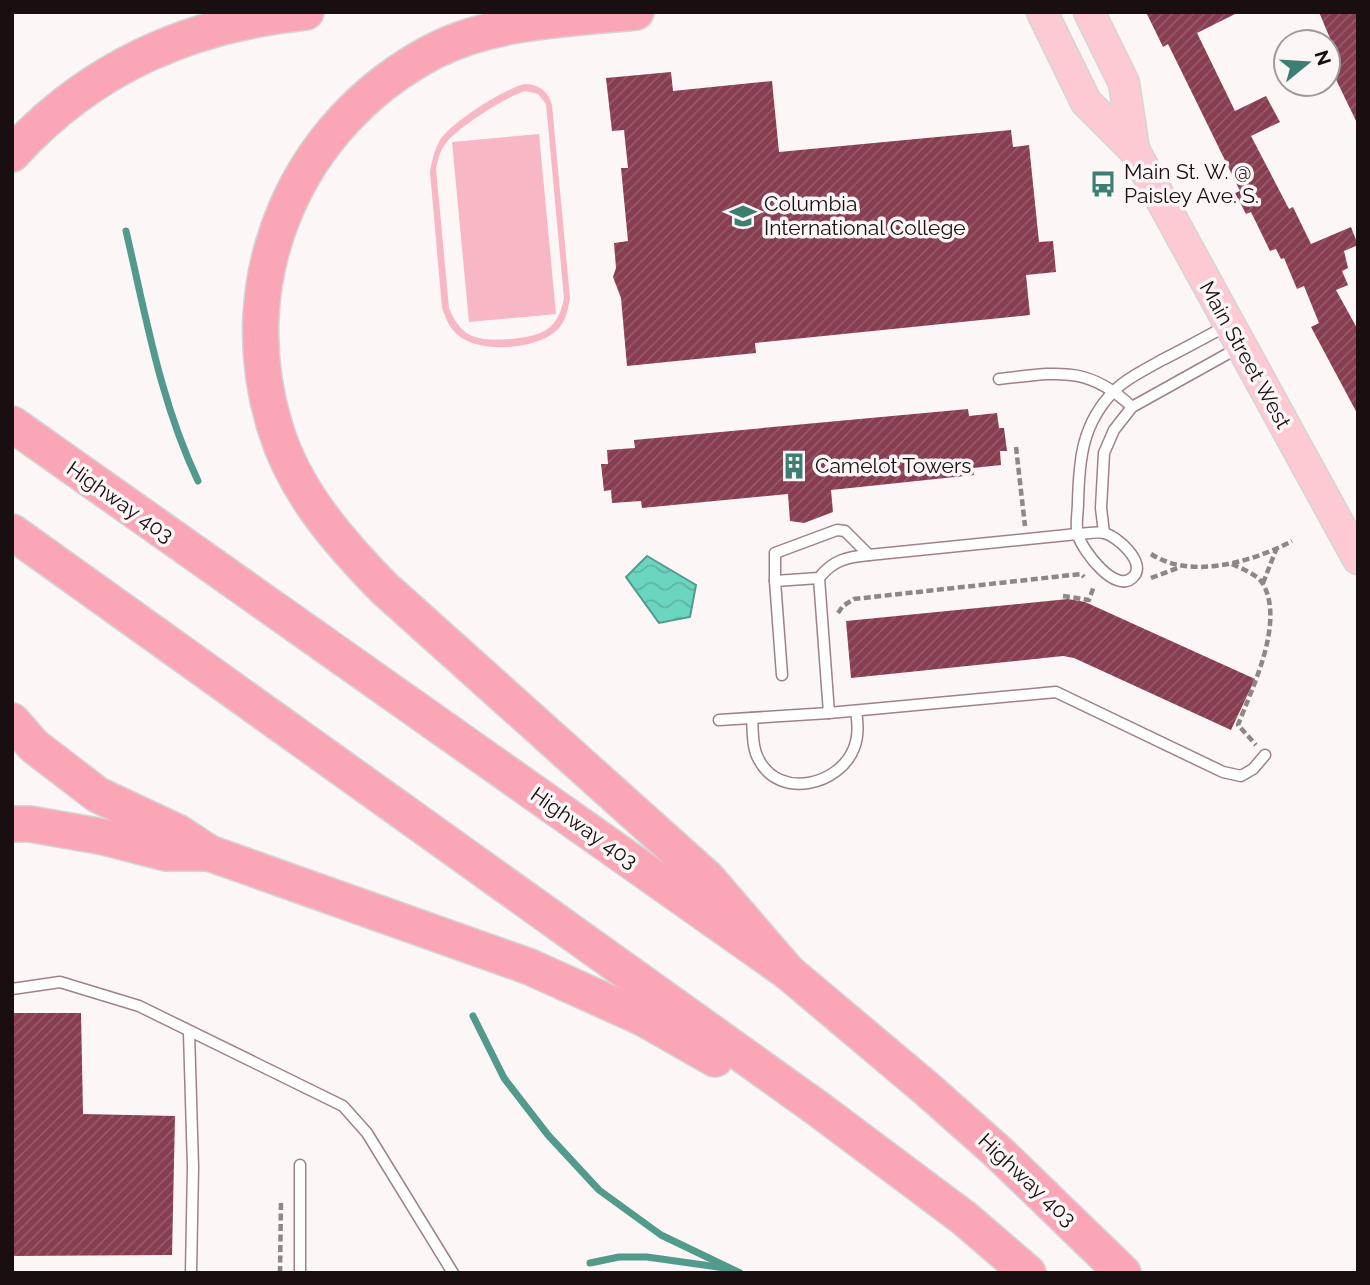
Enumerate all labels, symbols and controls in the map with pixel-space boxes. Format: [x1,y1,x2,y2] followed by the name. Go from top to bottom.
[1272,28,1342,98] north arrow
[1310,47,1336,68] text: N
[1124,159,1259,208] place label: Main St. W. @ Paisley Ave. S.
[1088,169,1118,199] bus stop icon: Main St. W. @ Paisley Ave. S.
[764,191,966,240] place label: Columbia International College
[728,201,758,231] school or university icon: Columbia International College
[1195,277,1296,433] street label: Main Street West
[779,451,809,481] building icon: Camelot Towers
[815,453,971,478] place label: Camelot Towers
[62,456,179,548] street label: Highway 403
[526,782,643,874] street label: Highway 403
[973,1128,1081,1231] street label: Highway 403

